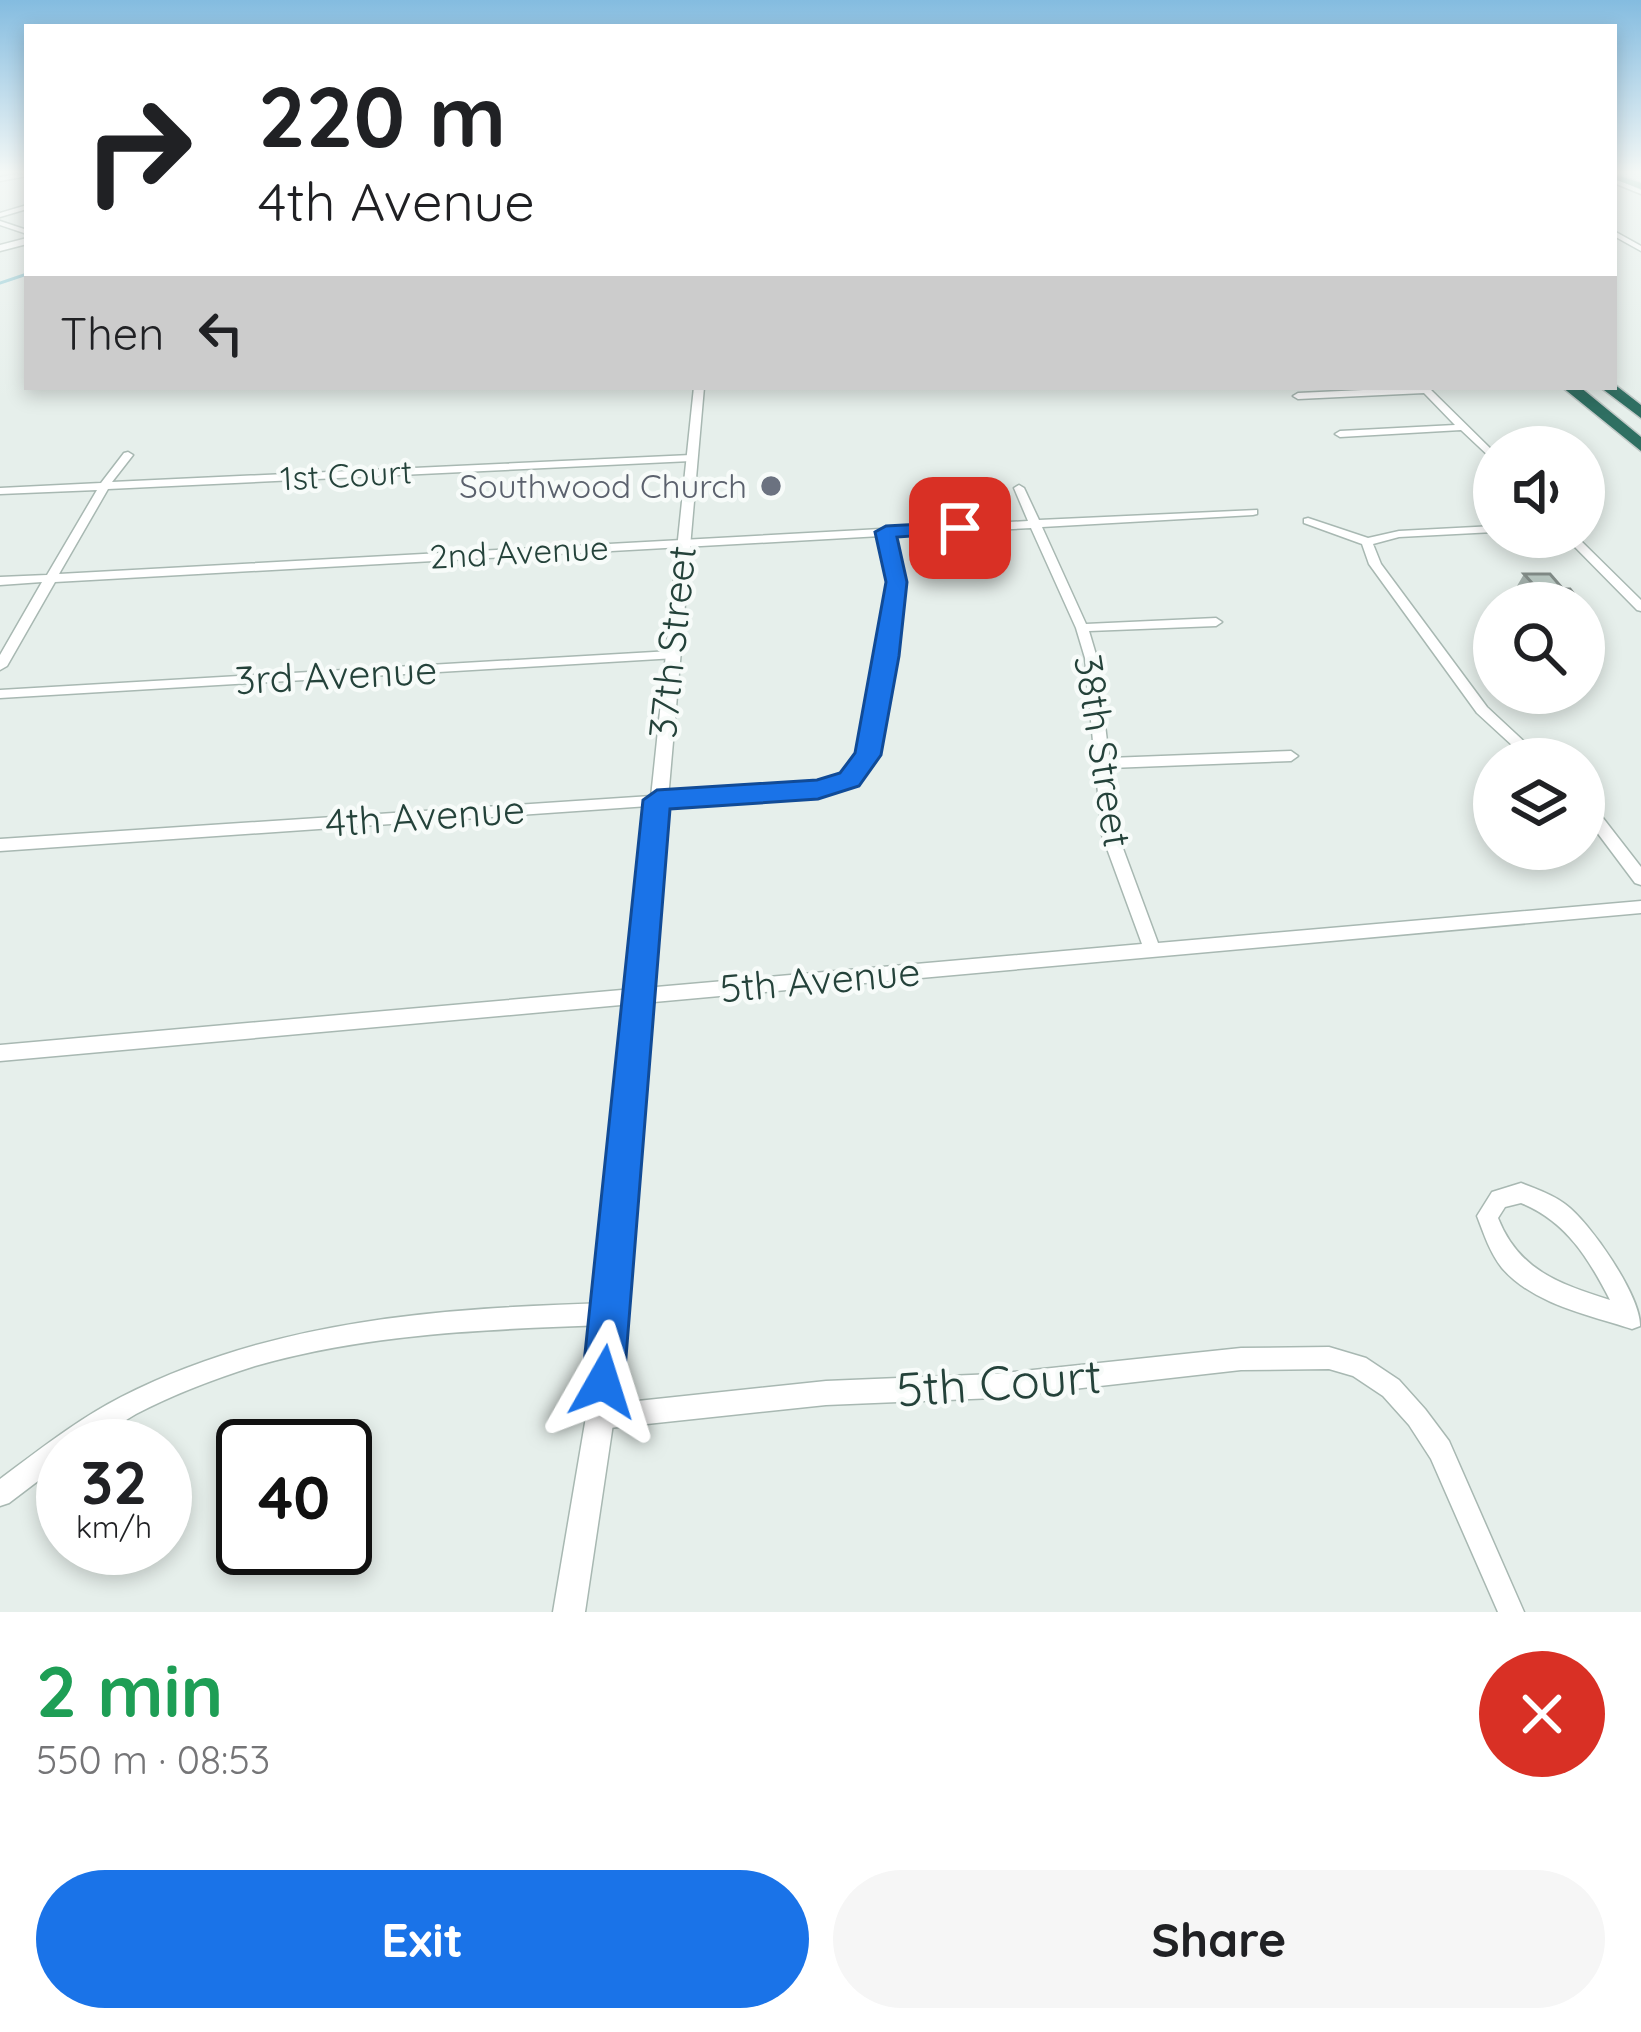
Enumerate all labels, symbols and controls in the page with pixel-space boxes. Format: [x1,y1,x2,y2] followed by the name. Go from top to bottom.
[258,63,506,168] text: 220 m
[60,72,216,228] icon: right
[258,167,535,235] text: 4th Avenue
[188,300,254,366] icon: left
[60,305,164,361] text: Then
[1473,426,1605,870] map controls
[1473,426,1605,558] button: sound
[279,451,413,498] street label: 1st Court
[459,465,747,506] place label: Southwood Church
[758,473,784,499] marker: Southwood Church
[909,477,1011,579] pin
[927,495,993,561] icon: arrive
[428,526,610,577] street label: 2nd Avenue
[637,543,706,741] street label: 37th Street
[1473,582,1605,714] button: search
[234,645,438,704] street label: 3rd Avenue
[1064,651,1143,851] street label: 38th Street
[1473,738,1605,870] button: layers
[324,784,526,847] street label: 4th Avenue
[718,946,922,1013] street label: 5th Avenue
[540,1319,666,1445] position arrow
[894,1345,1103,1419] street label: 5th Court
[216,1419,372,1575] speed limit sign: 40
[81,1444,147,1519] text: 32
[76,1508,152,1546] text: km/h
[36,1645,223,1735] text: 2 min
[1479,1651,1605,1777] button: close
[36,1735,270,1784] text: 550 m · 08:53
[36,1870,809,2008] button: Exit
[833,1870,1605,2008] button: Share

